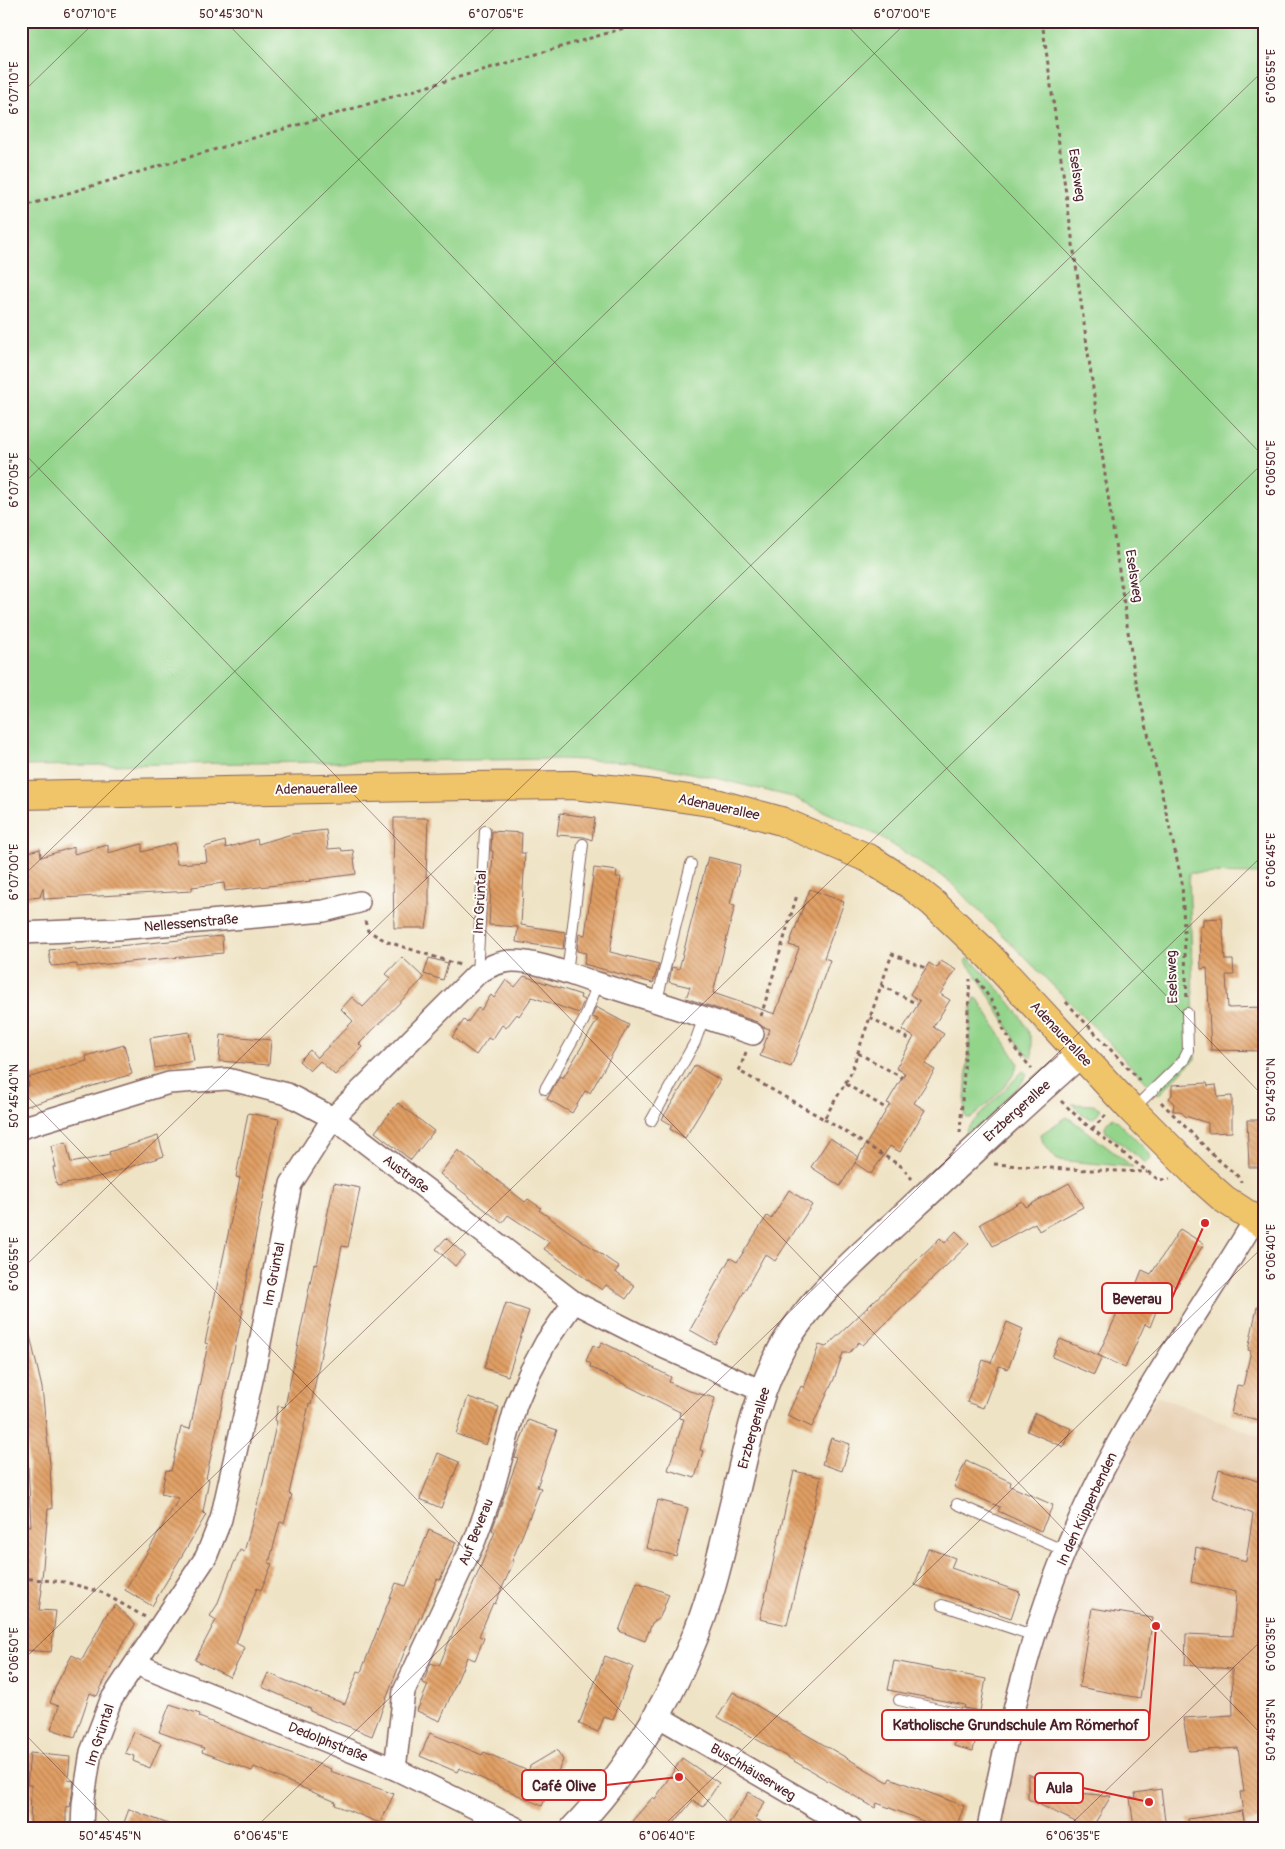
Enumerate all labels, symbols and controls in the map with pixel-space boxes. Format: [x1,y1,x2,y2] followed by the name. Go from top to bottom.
[63,7,117,22] text: 6°07'10"E
[199,7,263,22] text: 50°45'30"N
[469,7,523,22] text: 6°07'05"E
[874,7,930,22] text: 6°07'00"E
[1264,49,1279,103] text: 6°06'55"E
[7,61,22,115] text: 6°07'10"E
[1065,147,1089,203] street label: Eselsweg
[1264,440,1279,496] text: 6°06'50"E
[7,453,22,507] text: 6°07'05"E
[1121,548,1147,604] street label: Eselsweg
[274,780,358,798] street label: Adenauerallee
[677,790,761,824] street label: Adenauerallee
[1264,833,1279,887] text: 6°06'45"E
[7,844,22,900] text: 6°07'00"E
[470,869,490,935] street label: Im Grüntal
[143,910,239,936] street label: Nellessenstraße
[1163,950,1181,1004] street label: Eselsweg
[1027,998,1096,1070] street label: Adenauerallee
[1264,1058,1279,1122] text: 50°45'30"N
[7,1064,22,1128] text: 50°45'40"N
[980,1076,1054,1146] street label: Erzbergerallee
[380,1151,433,1197] street label: Austraße
[1264,1224,1279,1280] text: 6°06'40"E
[7,1237,22,1291] text: 6°06'55"E
[260,1241,288,1307] street label: Im Grüntal
[1102,1283,1172,1313] callout: Beverau
[1112,1290,1162,1309] text: Beverau
[734,1385,774,1471] street label: Erzbergerallee
[1053,1449,1121,1568] street label: In den Küpperbenden
[455,1496,497,1568] street label: Auf Beverau
[1264,1617,1279,1671] text: 6°06'35"E
[7,1627,22,1683] text: 6°06'50"E
[1264,1699,1279,1761] text: 50°45'35"N
[82,1702,118,1768] street label: Im Grüntal
[882,1710,1149,1740] callout: Katholische Grundschule Am Römerhof
[893,1716,1140,1735] text: Katholische Grundschule Am Römerhof
[286,1718,370,1766] street label: Dedolphstraße
[707,1740,799,1804] street label: Buschhäuserweg
[522,1770,606,1800] callout: Café Olive
[1035,1773,1083,1803] callout: Aula
[532,1777,597,1796] text: Café Olive
[1045,1779,1073,1798] text: Aula
[79,1829,141,1844] text: 50°45'45"N
[234,1829,288,1844] text: 6°06'45"E
[639,1829,695,1844] text: 6°06'40"E
[1046,1829,1100,1844] text: 6°06'35"E

